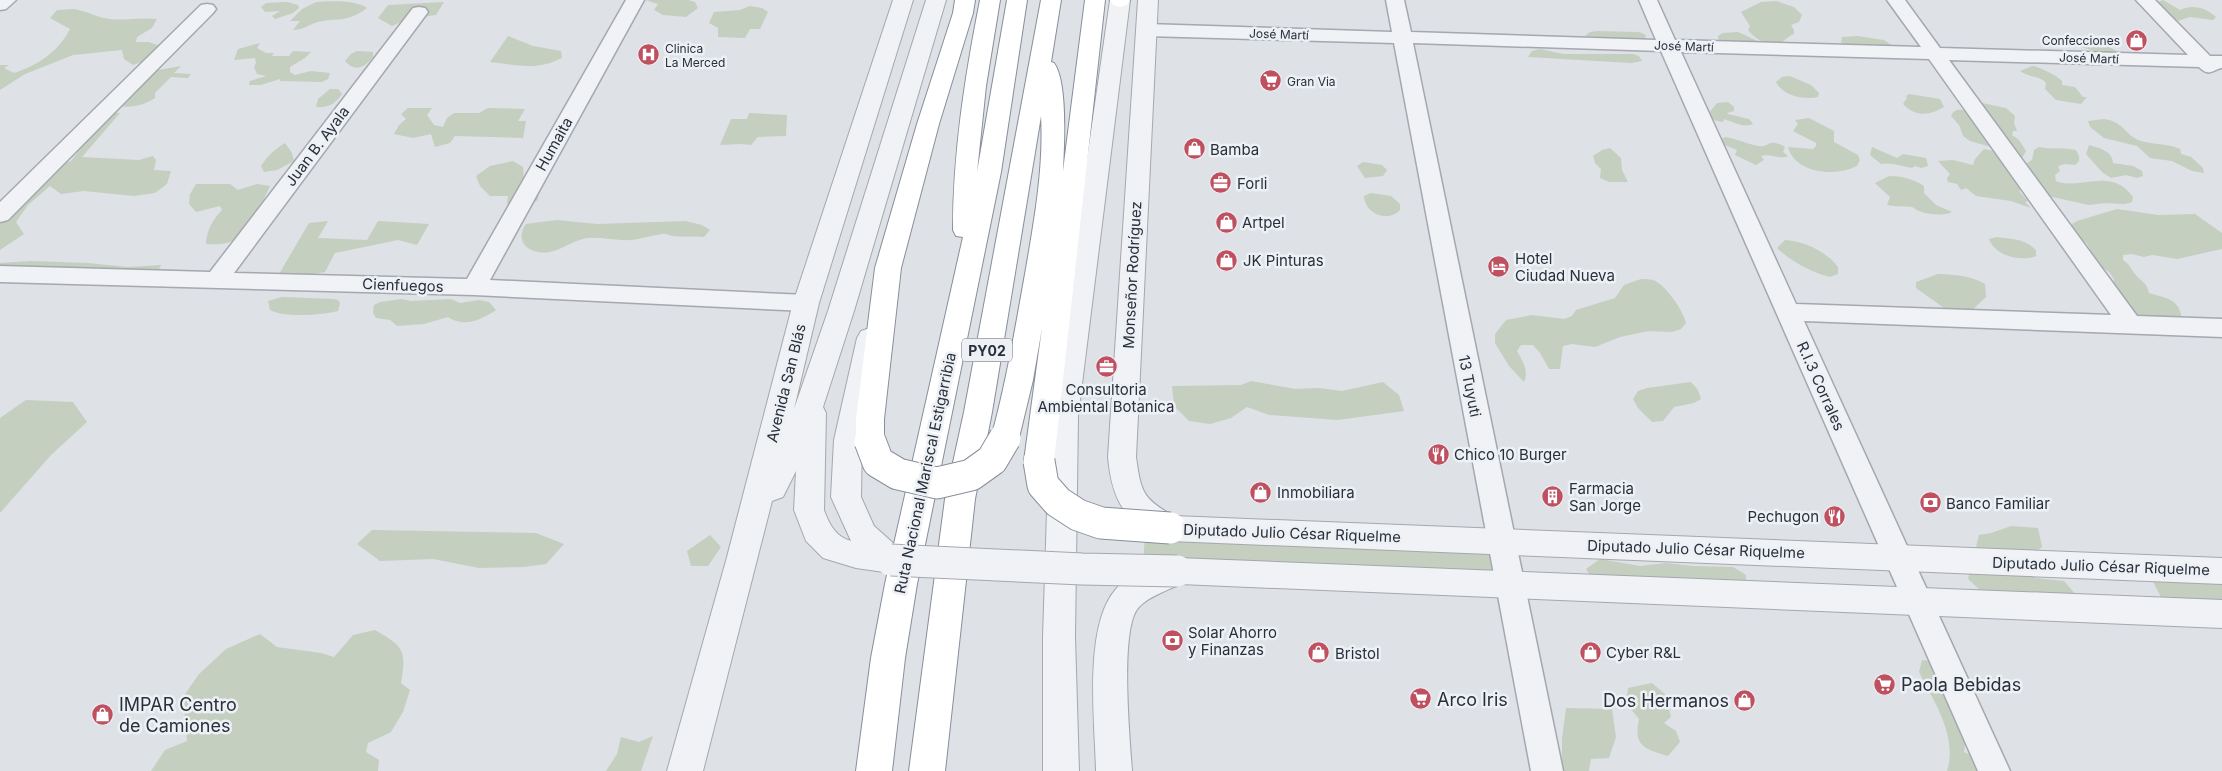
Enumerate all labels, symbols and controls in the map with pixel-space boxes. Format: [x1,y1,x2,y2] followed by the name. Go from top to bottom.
[1249,25,1309,43] street label: José Martí
[2124,28,2148,52] shop icon: Confecciones
[2042,33,2120,48] place label: Confecciones
[1654,37,1714,55] street label: José Martí
[665,41,725,70] place label: Clinica La Merced
[637,43,661,67] hospital icon: Clinica La Merced
[2059,49,2119,67] street label: José Martí
[1259,69,1283,93] supermarket icon: Gran Via
[1287,74,1336,89] place label: Gran Via
[281,102,353,190] street label: Juan B. Ayala
[531,114,577,174] street label: Humaita
[1182,137,1206,161] shop icon: Bamba
[1210,140,1259,159] place label: Bamba
[1209,171,1233,195] office icon: Forli
[1237,174,1267,193] place label: Forli
[1119,201,1145,349] street label: Monseñor Rodríguez
[1214,210,1238,234] shop icon: Artpel
[1242,213,1285,232] place label: Artpel
[1215,248,1239,272] shop icon: JK Pinturas
[1515,249,1615,285] place label: Hotel Ciudad Nueva
[1243,251,1324,270] place label: JK Pinturas
[1487,255,1511,279] hotel icon: Hotel Ciudad Nueva
[362,274,444,296] street label: Cienfuegos
[762,322,810,444] street label: Avenida San Blás
[962,338,1012,362] road number: PY02
[1793,338,1849,434] street label: R.I.3 Corrales
[890,351,960,595] street label: Ruta Nacional Mariscal Estigarribia
[1455,353,1485,419] street label: 13 Tuyuti
[1094,354,1118,378] office icon: Consultoria Ambiental Botanica
[1037,380,1175,416] place label: Consultoria Ambiental Botanica
[1426,442,1450,466] restaurant icon: Chico 10 Burger
[1454,445,1567,464] place label: Chico 10 Burger
[1569,479,1641,515] place label: Farmacia San Jorge
[1249,480,1273,504] shop icon: Inmobiliara
[1277,483,1355,502] place label: Inmobiliara
[1541,485,1565,509] building icon: Farmacia San Jorge
[1918,491,1942,515] bank icon: Banco Familiar
[1946,494,2050,513] place label: Banco Familiar
[1823,504,1847,528] restaurant icon: Pechugon
[1747,507,1819,526] place label: Pechugon
[1183,520,1401,546] street label: Diputado Julio César Riquelme
[1587,536,1805,562] street label: Diputado Julio César Riquelme
[1992,553,2210,579] street label: Diputado Julio César Riquelme
[1188,623,1277,659] place label: Solar Ahorro y Finanzas
[1160,629,1184,653] bank icon: Solar Ahorro y Finanzas
[1578,640,1602,664] shop icon: Cyber R&L
[1307,641,1331,665] shop icon: Bristol
[1606,643,1681,662] place label: Cyber R&L
[1335,644,1380,663] place label: Bristol
[1873,672,1897,696] supermarket icon: Paola Bebidas
[1901,674,2021,695] place label: Paola Bebidas
[1409,687,1433,711] supermarket icon: Arco Iris
[1733,688,1757,712] shop icon: Dos Hermanos
[1437,689,1508,710] place label: Arco Iris
[1603,690,1729,711] place label: Dos Hermanos
[119,694,237,736] place label: IMPAR Centro de Camiones
[91,702,115,726] shop icon: IMPAR Centro de Camiones

